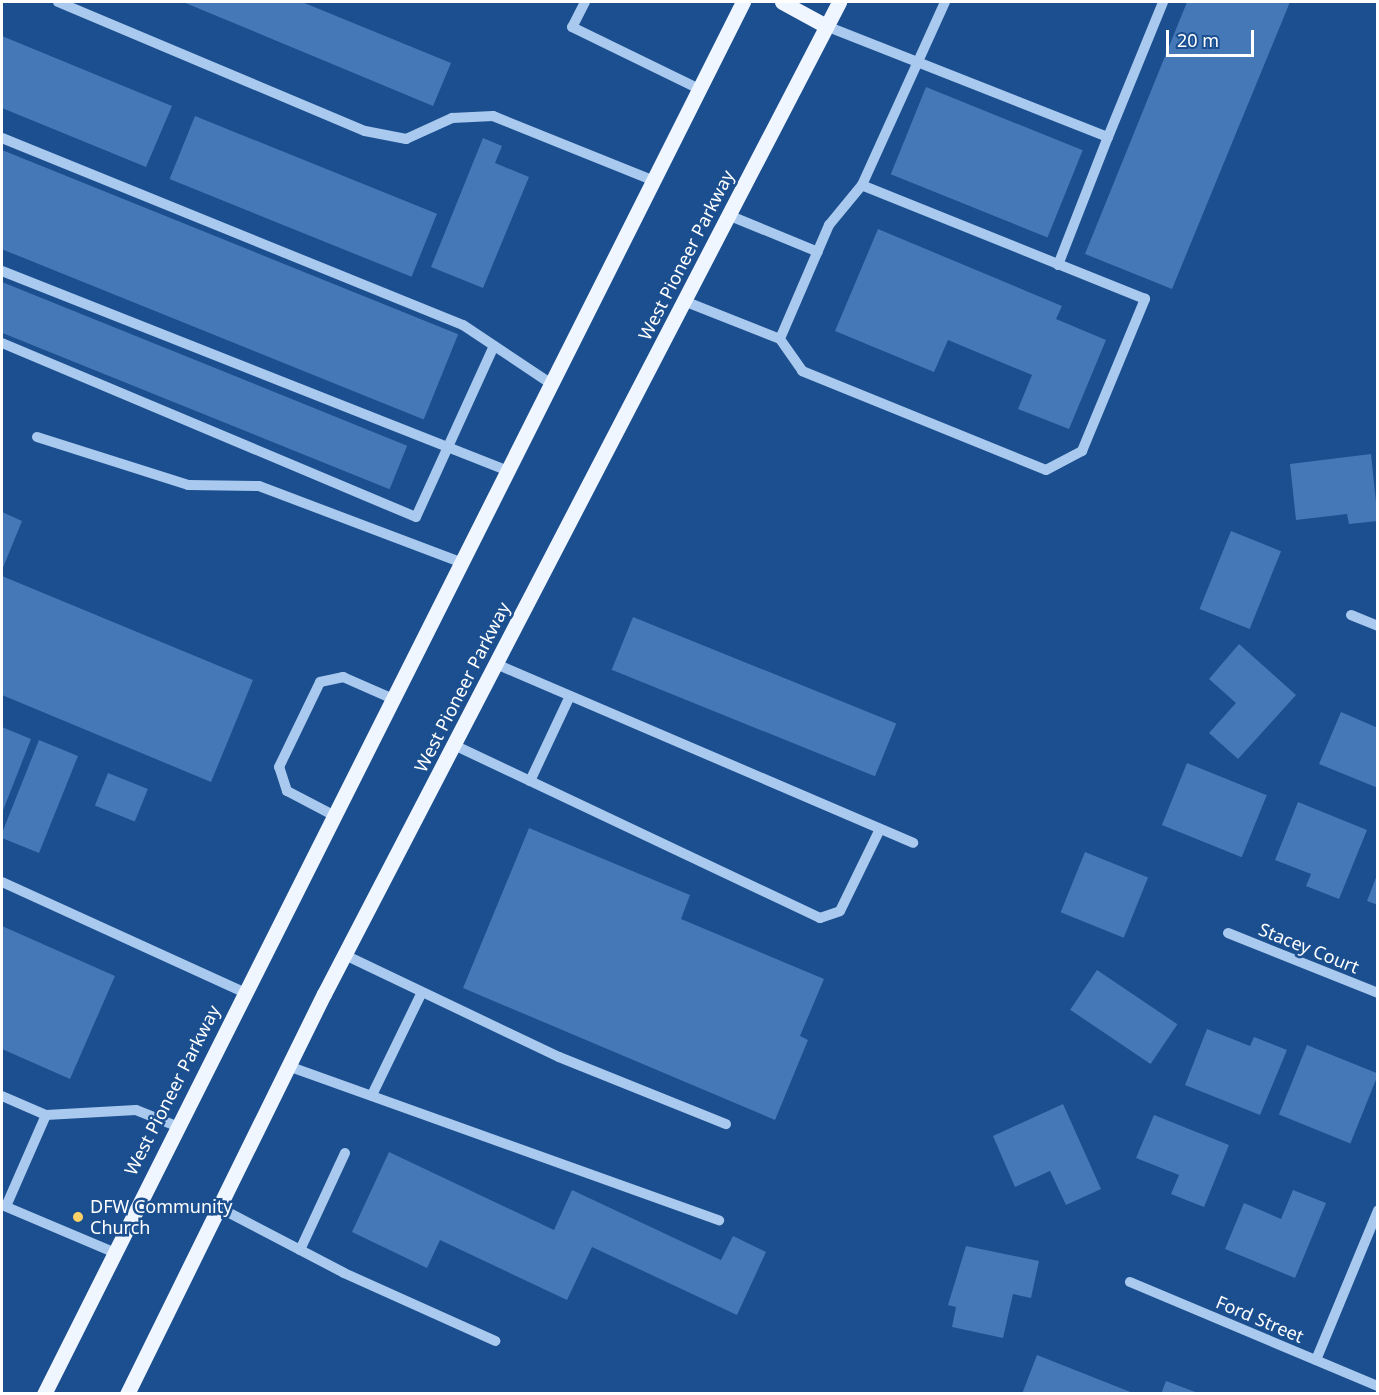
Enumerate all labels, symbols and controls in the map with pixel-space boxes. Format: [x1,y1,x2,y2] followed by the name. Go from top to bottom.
[1169,18,1258,56] scale bar
[1177,28,1219,52] text: 20 m
[634,166,738,344] street label: West Pioneer Parkway
[410,598,514,776] street label: West Pioneer Parkway
[1256,918,1362,978] street label: Stacey Court
[120,1001,224,1179] street label: West Pioneer Parkway
[90,1196,232,1238] place label: DFW Community Church
[71,1210,85,1224] marker: DFW Community Church
[1213,1291,1307,1347] street label: Ford Street

